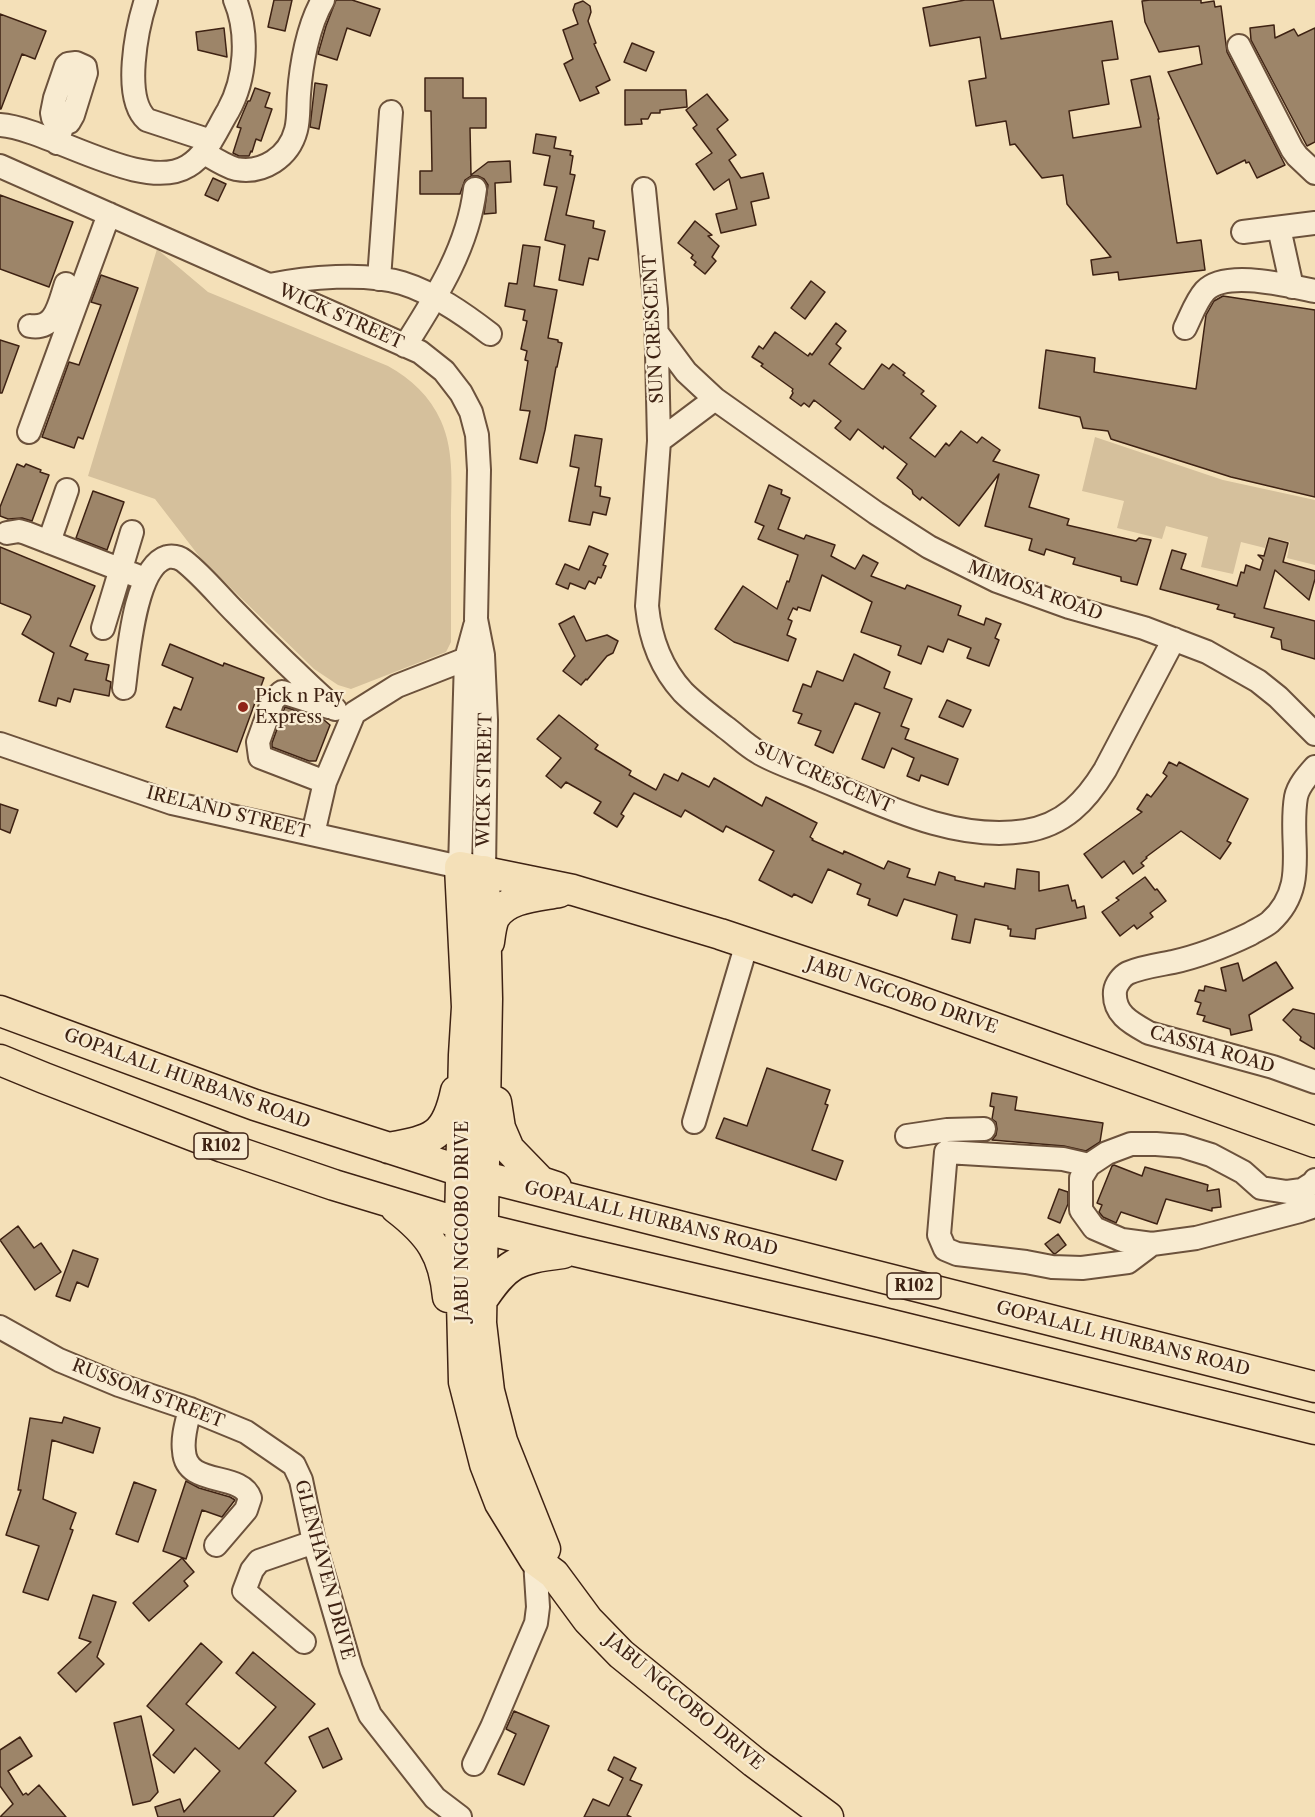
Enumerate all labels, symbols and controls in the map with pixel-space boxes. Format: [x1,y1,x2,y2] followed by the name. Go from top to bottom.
[639,254,669,404] street label: SUN CRESCENT
[275,280,407,354] street label: WICK STREET
[965,557,1105,625] street label: MIMOSA ROAD
[255,686,344,728] place label: Pick n Pay Express
[236,700,250,714] marker: Pick n Pay Express
[473,712,497,848] street label: WICK STREET
[751,738,897,818] street label: SUN CRESCENT
[144,782,312,844] street label: IRELAND STREET
[804,953,1000,1039] street label: JABU NGCOBO DRIVE
[1147,1022,1277,1078] street label: CASSIA ROAD
[61,1024,313,1134] street label: GOPALALL HURBANS ROAD
[452,1121,474,1321] street label: JABU NGCOBO DRIVE
[194,1133,248,1159] road number: R102
[522,1177,780,1261] street label: GOPALALL HURBANS ROAD
[887,1273,941,1299] road number: R102
[994,1297,1252,1381] street label: GOPALALL HURBANS ROAD
[69,1355,227,1433] street label: RUSSOM STREET
[290,1478,358,1662] street label: GLENHAVEN DRIVE
[600,1629,768,1775] street label: JABU NGCOBO DRIVE

